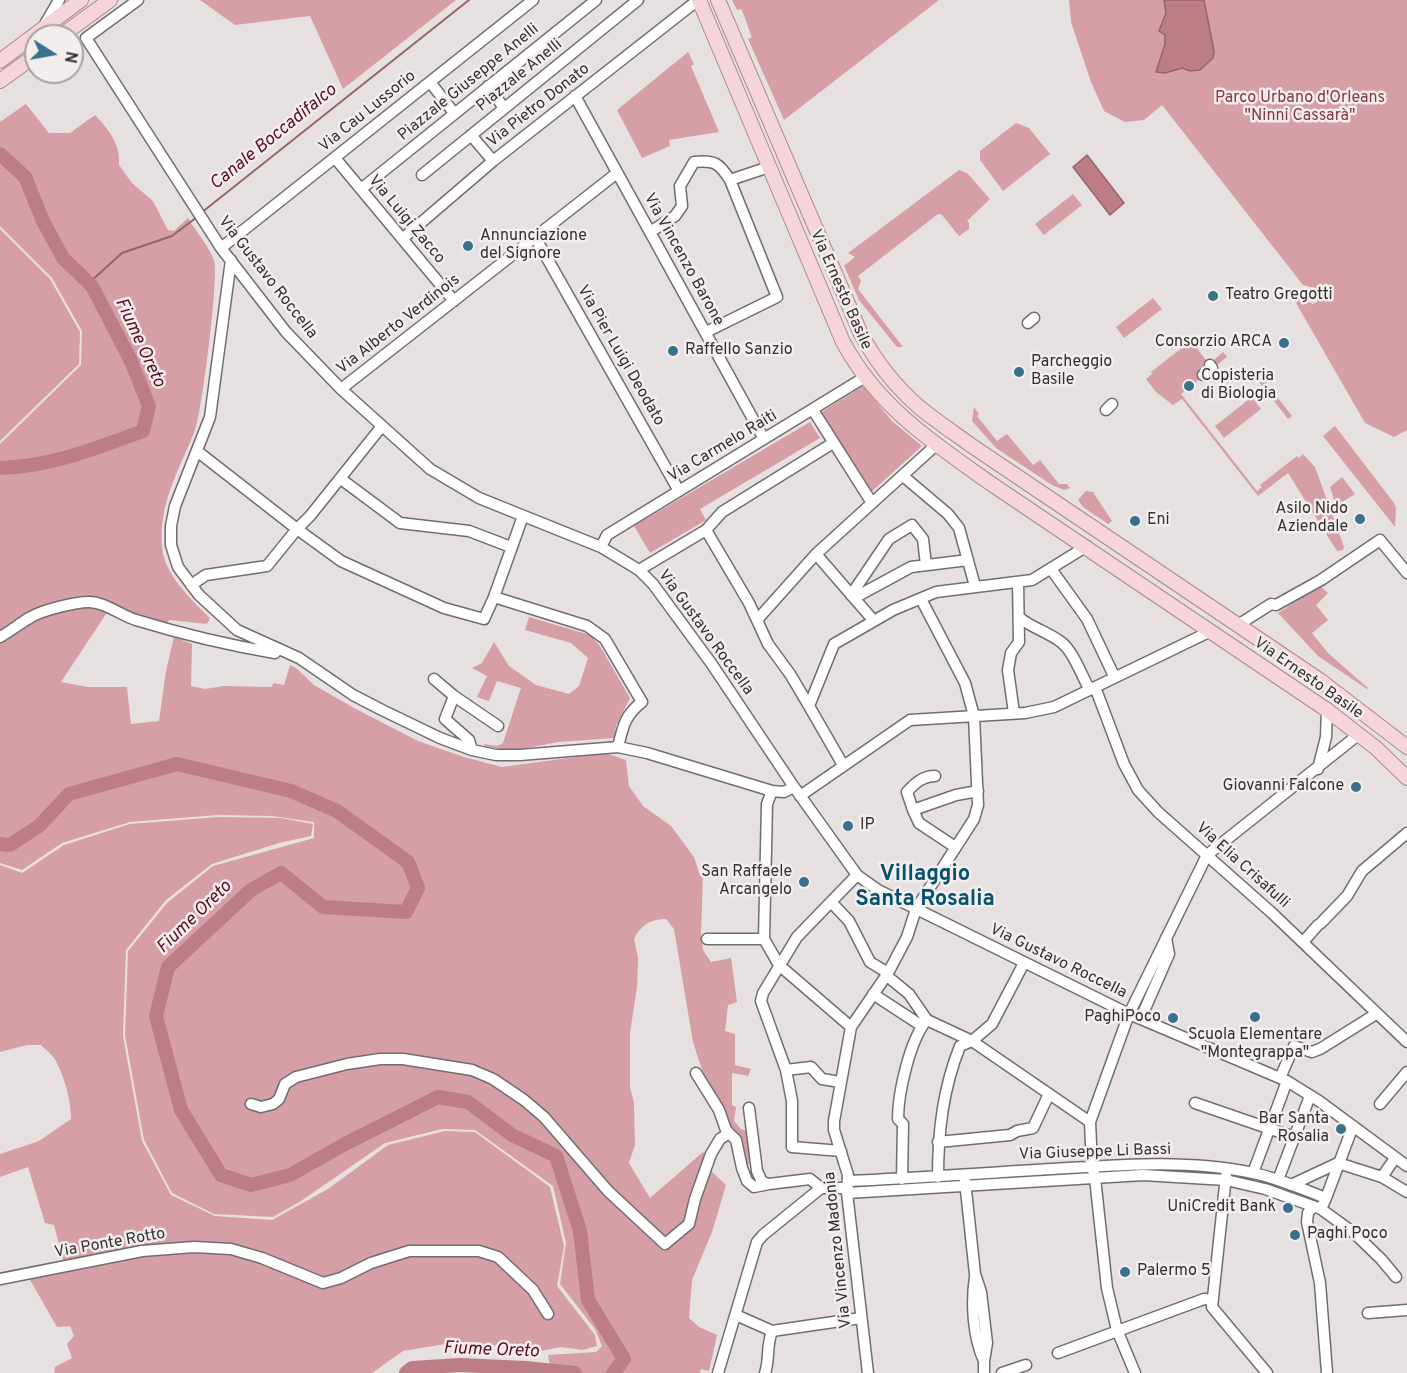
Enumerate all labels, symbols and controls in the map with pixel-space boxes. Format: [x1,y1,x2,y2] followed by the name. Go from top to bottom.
[395,20,543,146] street label: Piazzale Giuseppe Anelli
[24,24,84,84] north arrow
[473,36,567,116] street label: Piazzale Anelli
[59,50,81,65] text: N
[484,60,594,152] street label: Via Pietro Donato
[316,67,420,157] street label: Via Cau Lussorio
[206,80,342,196] water label: Canale Boccadifalco
[1215,89,1385,127] park label: Parco Urbano d'Orleans "Ninni Cassarà"
[363,172,449,268] street label: Via Luigi Zacco
[639,190,727,330] street label: Via Vincenzo Barone
[213,213,321,343] street label: Via Gustavo Roccella
[480,227,587,265] place label: Annunciazione del Signore
[805,227,875,353] street label: Via Ernesto Basile
[461,239,475,253] marker: Annunciazione del Signore
[334,271,464,379] street label: Via Alberto Verdinois
[572,282,668,430] street label: Via Pier Luigi Deodato
[1225,286,1333,306] place label: Teatro Gregotti
[1206,289,1220,303] marker: Teatro Gregotti
[109,295,169,391] water label: Fiume Oreto
[1155,333,1272,353] place label: Consorzio ARCA
[1277,336,1291,350] marker: Consorzio ARCA
[685,341,793,361] place label: Raffello Sanzio
[666,344,680,358] marker: Raffello Sanzio
[1031,353,1112,391] place label: Parcheggio Basile
[1012,365,1026,379] marker: Parcheggio Basile
[1201,367,1276,405] place label: Copisteria di Biologia
[1182,379,1196,393] marker: Copisteria di Biologia
[665,407,781,487] street label: Via Carmelo Raiti
[1275,500,1348,538] place label: Asilo Nido Aziendale
[1147,511,1170,531] place label: Eni
[1353,512,1367,526] marker: Asilo Nido Aziendale
[1128,514,1142,528] marker: Eni
[653,567,757,699] street label: Via Gustavo Roccella
[1250,634,1366,724] street label: Via Ernesto Basile
[1222,777,1344,797] place label: Giovanni Falcone
[1349,780,1363,794] marker: Giovanni Falcone
[860,816,875,836] place label: IP
[841,819,855,833] marker: IP
[1191,819,1293,913] street label: Via Elia Crisafulli
[701,863,792,901] place label: San Raffaele Arcangelo
[855,863,995,914] district label: Villaggio Santa Rosalia
[797,875,811,889] marker: San Raffaele Arcangelo
[153,877,237,959] water label: Fiume Oreto
[986,920,1130,1004] street label: Via Gustavo Roccella
[1084,1008,1161,1028] place label: PaghiPoco
[1248,1010,1262,1024] marker: Scuola Elementare "Montegrappa"
[1166,1011,1180,1025] marker: PaghiPoco
[1188,1026,1322,1064] place label: Scuola Elementare "Montegrappa"
[1258,1110,1329,1148] place label: Bar Santa Rosalia
[1334,1122,1348,1136] marker: Bar Santa Rosalia
[1019,1141,1171,1165] street label: Via Giuseppe Li Bassi
[821,1171,857,1329] street label: Via Vincenzo Madonia
[1167,1198,1276,1218] place label: UniCredit Bank
[1281,1201,1295,1215] marker: UniCredit Bank
[53,1225,167,1263] street label: Via Ponte Rotto
[1307,1225,1388,1245] place label: Paghi Poco
[1288,1228,1302,1242] marker: Paghi Poco
[1137,1262,1211,1282] place label: Palermo 5
[1118,1265,1132,1279] marker: Palermo 5
[443,1339,539,1363] water label: Fiume Oreto

